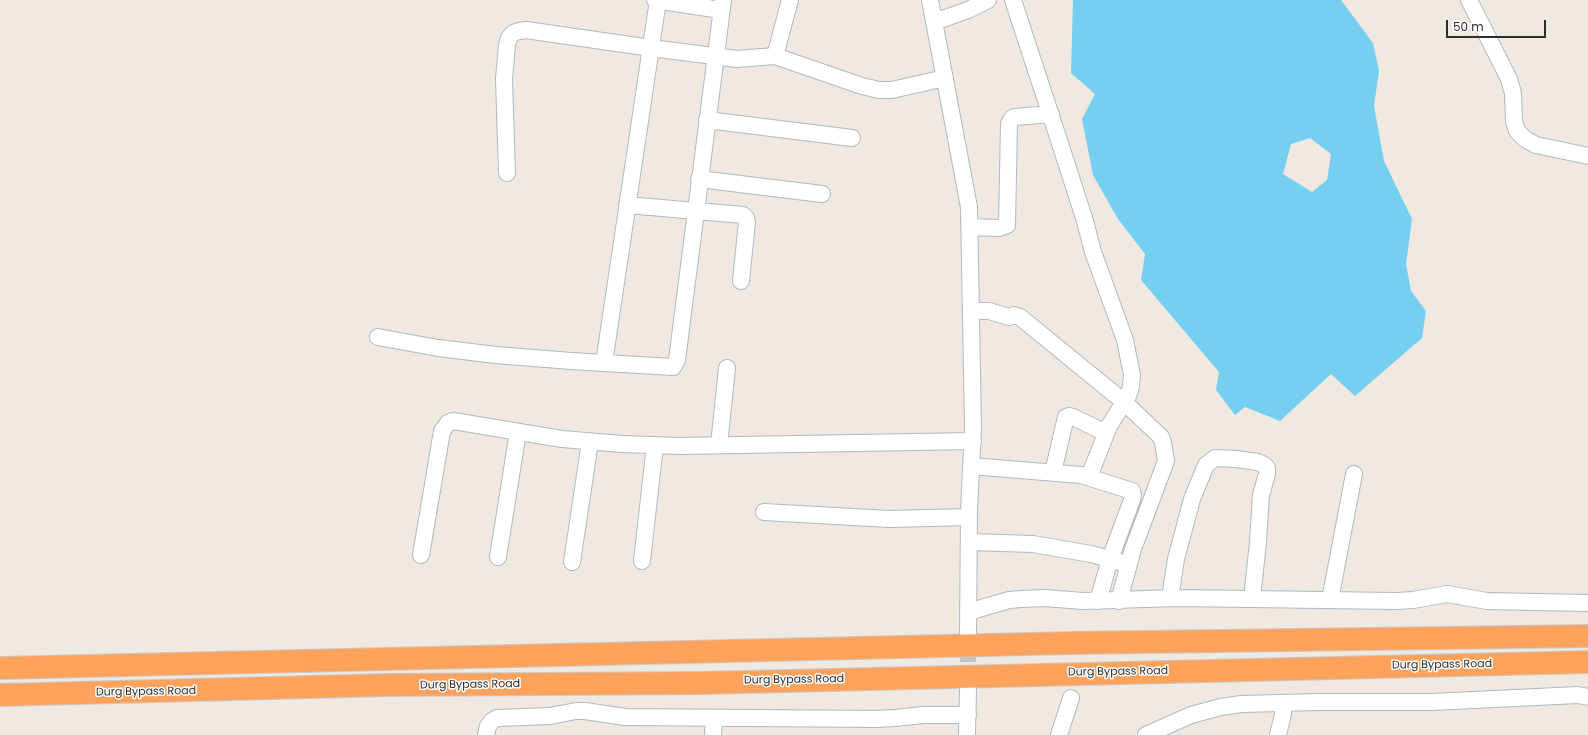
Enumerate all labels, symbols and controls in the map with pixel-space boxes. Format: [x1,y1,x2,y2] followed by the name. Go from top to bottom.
[1448,12,1548,38] scale bar
[1453,18,1484,35] text: 50 m
[1392,658,1492,672] street label: Durg Bypass Road
[1068,665,1168,679] street label: Durg Bypass Road
[744,673,844,687] street label: Durg Bypass Road
[420,678,520,692] street label: Durg Bypass Road
[96,685,196,699] street label: Durg Bypass Road

